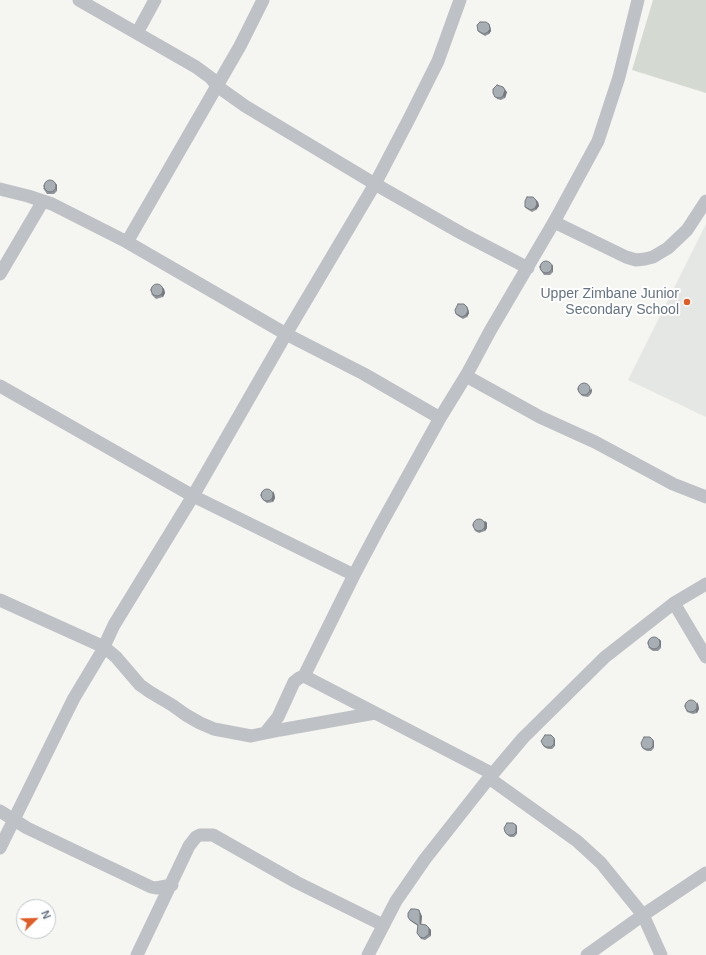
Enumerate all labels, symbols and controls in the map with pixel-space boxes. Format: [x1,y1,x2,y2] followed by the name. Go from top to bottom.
[540,286,679,318] place label: Upper Zimbane Junior Secondary School
[682,297,692,307] marker: Upper Zimbane Junior Secondary School
[16,899,56,939] north arrow
[39,909,53,921] text: N

